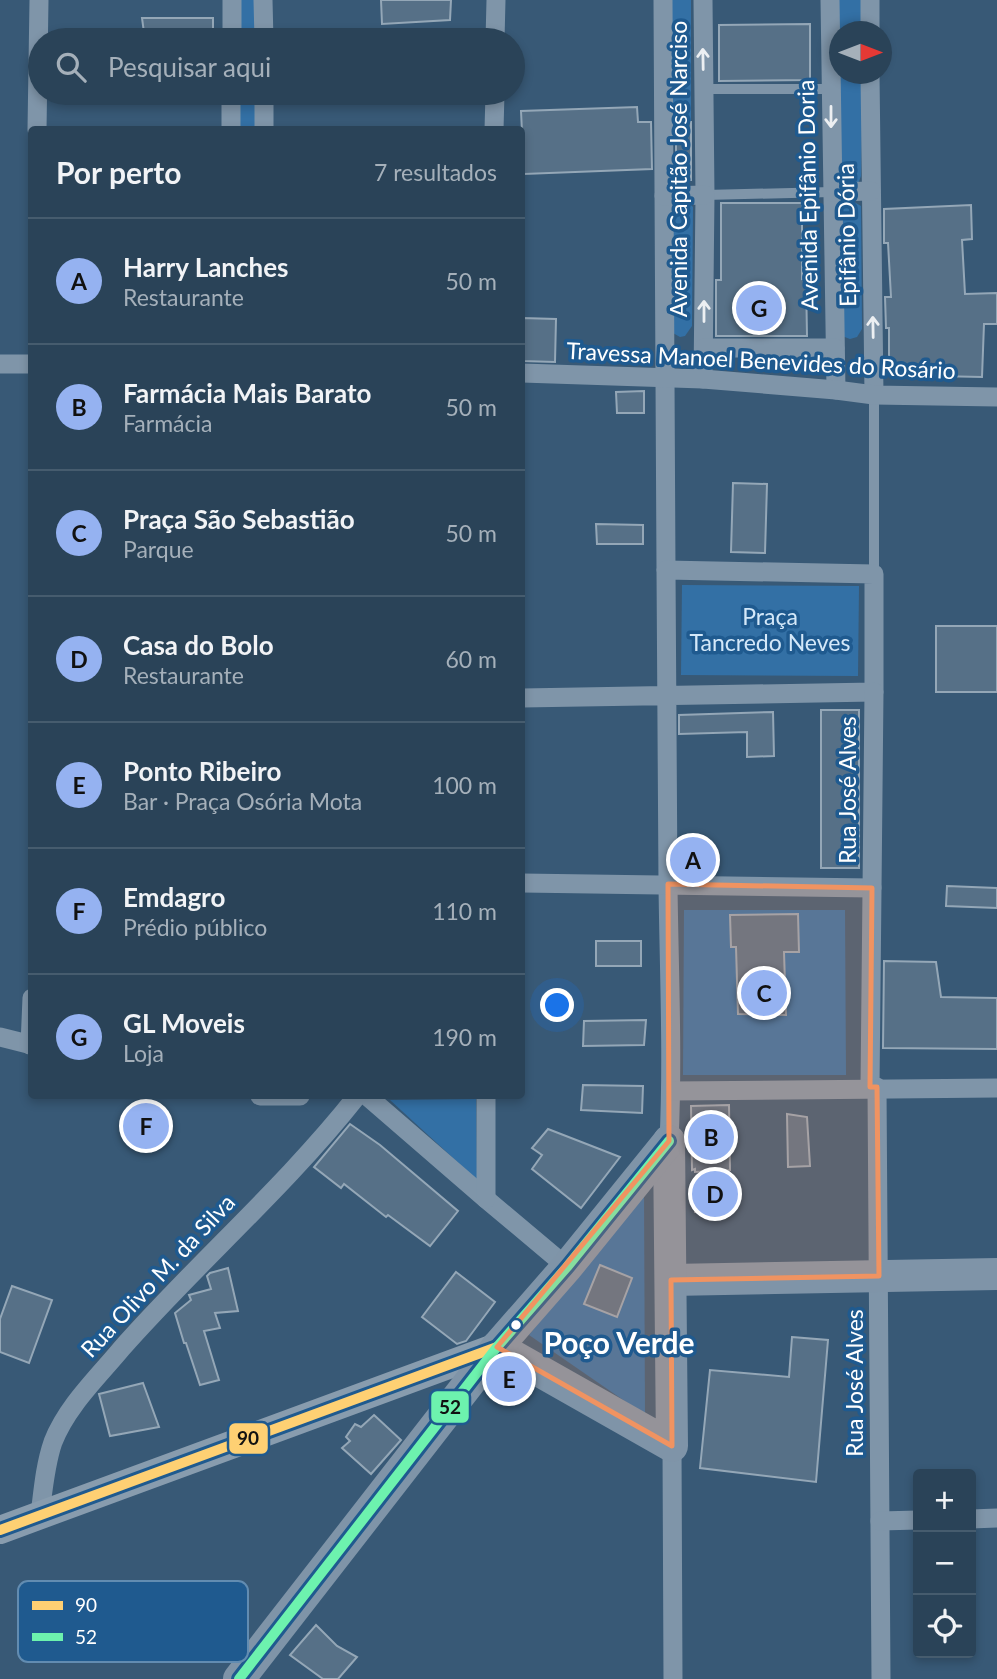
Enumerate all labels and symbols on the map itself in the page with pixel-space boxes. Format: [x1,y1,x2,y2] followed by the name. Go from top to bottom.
[664,21,692,317] street label: Avenida Capitão José Narciso
[829,21,892,84] north arrow
[697,48,710,71] one-way arrow
[791,79,823,311] street label: Avenida Epifânio Doria
[824,105,838,128] one-way arrow
[831,163,861,307] street label: Epifânio Dória
[736,282,782,334] pin: G
[698,300,711,323] one-way arrow
[866,316,880,339] one-way arrow
[566,336,956,384] street label: Travessa Manoel Benevides do Rosário
[690,602,850,656] park label: Praça Tancredo Neves
[833,716,861,864] street label: Rua José Alves
[670,834,716,886] pin: A
[741,967,787,1019] pin: C
[540,988,574,1022] your location
[123,1100,169,1152] pin: F
[688,1111,734,1163] pin: B
[692,1168,738,1220] pin: D
[74,1188,240,1363] street label: Rua Olivo M. da Silva
[840,1309,868,1457] street label: Rua José Alves
[509,1318,523,1332] unlabelled marker
[543,1324,695,1360] district label: Poço Verde
[486,1353,532,1405] pin: E
[430,1390,470,1424] line badge: 52
[439,1395,461,1418] text: 52
[228,1422,269,1455] line badge: 90
[237,1426,259,1449] text: 90
[18,1581,248,1662] legend
[75,1593,97,1616] text: 90
[75,1625,97,1648] text: 52

